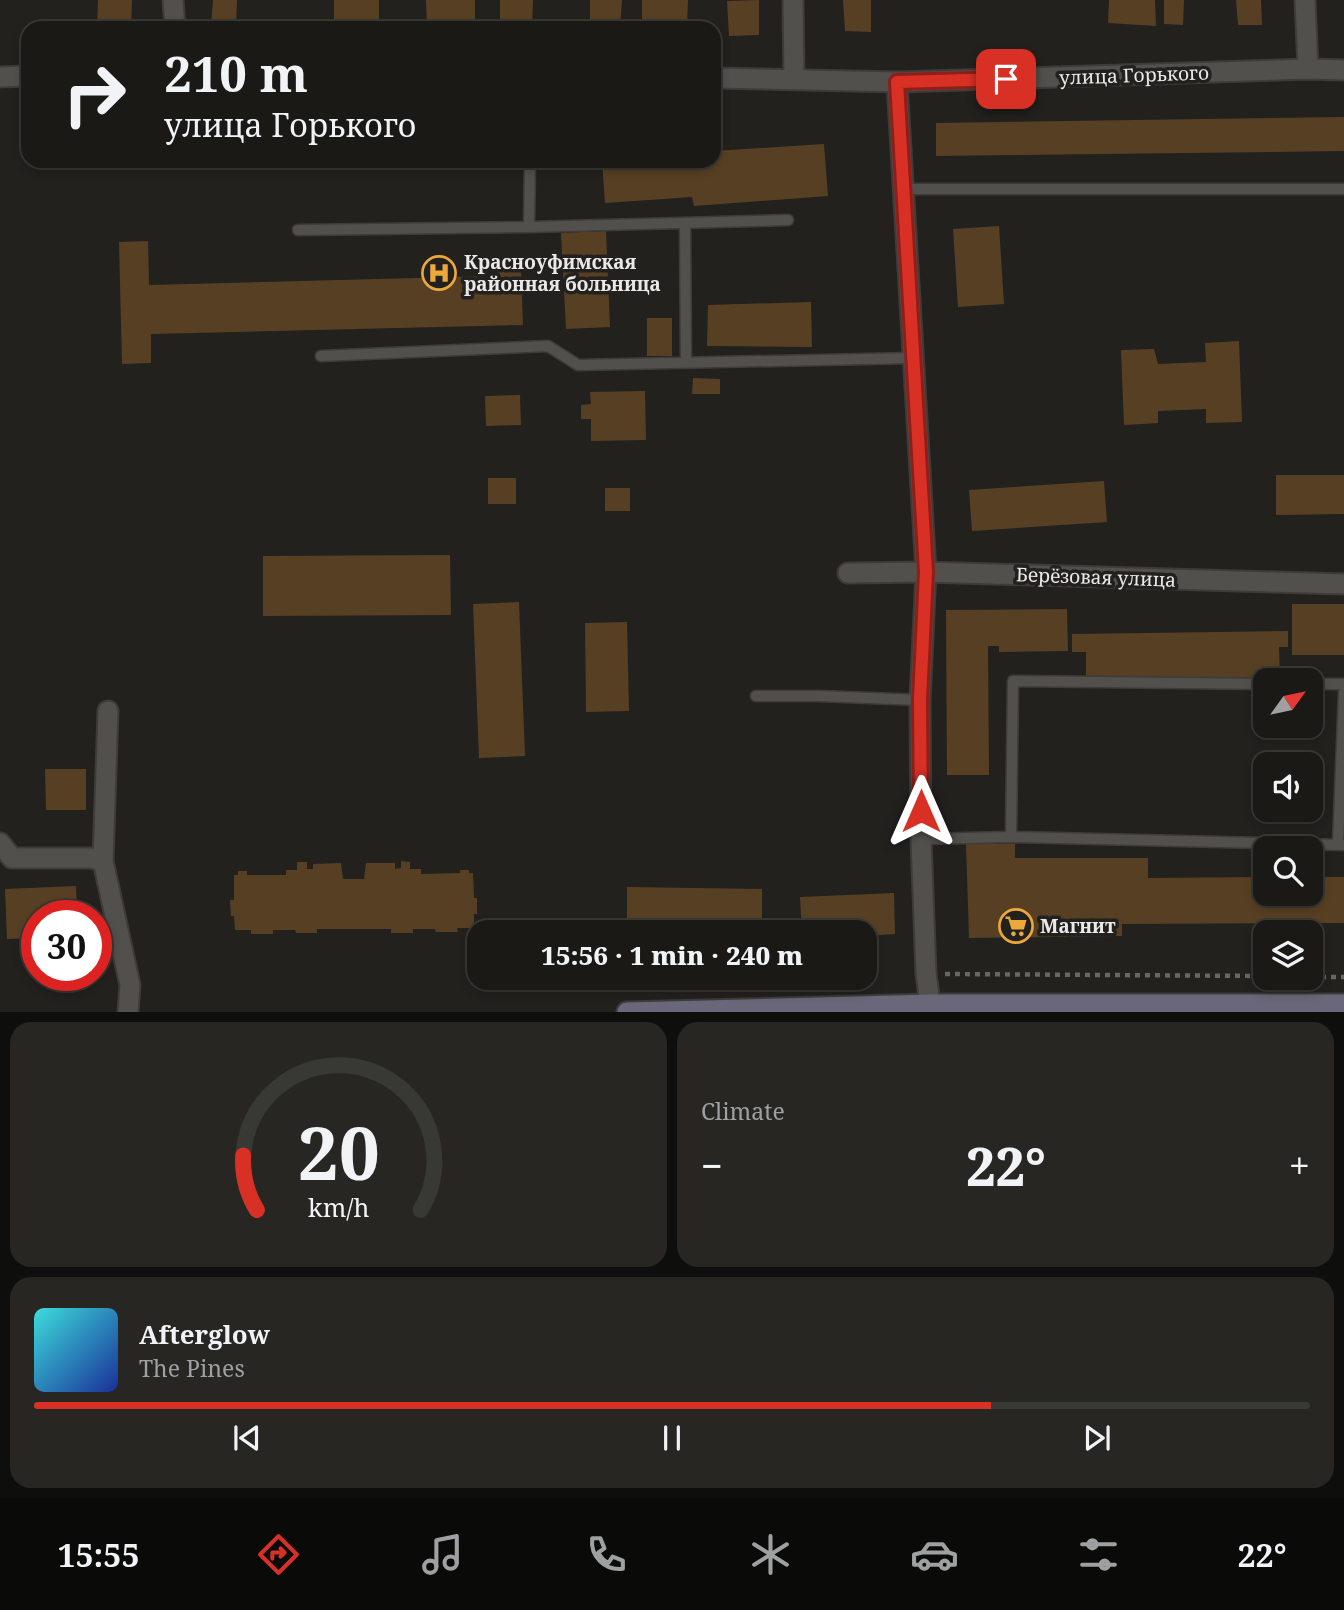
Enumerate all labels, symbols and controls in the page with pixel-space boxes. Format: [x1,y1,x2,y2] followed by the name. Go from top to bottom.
[164,40,308,106] text: 210 m
[49,49,140,140] icon: right
[976,49,1036,109] pin
[1059,59,1209,91] street label: улица Горького
[987,60,1025,98] icon: arrive
[164,103,416,146] text: улица Горького
[464,249,661,297] place label: Красноуфимская районная больница
[420,254,458,292] hospital icon: Красноуфимская районная больница
[1016,561,1176,593] street label: Берёзовая улица
[1253,668,1323,738] north arrow
[1253,668,1323,990] map controls
[1253,752,1323,822] button: sound
[884,774,958,848] position arrow
[1253,836,1323,906] button: search
[21,900,112,991] speed limit sign: 30
[997,907,1035,945] supermarket icon: Магнит
[1040,913,1116,939] place label: Магнит
[1253,920,1323,990] button: layers
[541,937,803,973] text: 15:56 · 1 min · 240 m
[701,1095,785,1127] text: Climate
[297,1103,380,1202] text: 20
[966,1130,1046,1201] text: 22°
[701,1139,723,1191] text: −
[1289,1139,1310,1191] text: +
[308,1190,369,1224] text: km/h
[139,1316,270,1352] text: Afterglow
[139,1352,245,1384] text: The Pines
[228,1419,266,1457] icon: previous
[653,1419,691,1457] icon: pause
[1078,1419,1116,1457] icon: next
[254,1530,303,1579] icon: directions
[418,1530,467,1579] icon: music
[582,1530,631,1579] icon: phone
[746,1530,795,1579] icon: climate
[910,1530,959,1579] icon: car
[1074,1530,1123,1579] icon: filters
[57,1533,139,1576] text: 15:55
[1238,1533,1286,1576] text: 22°

